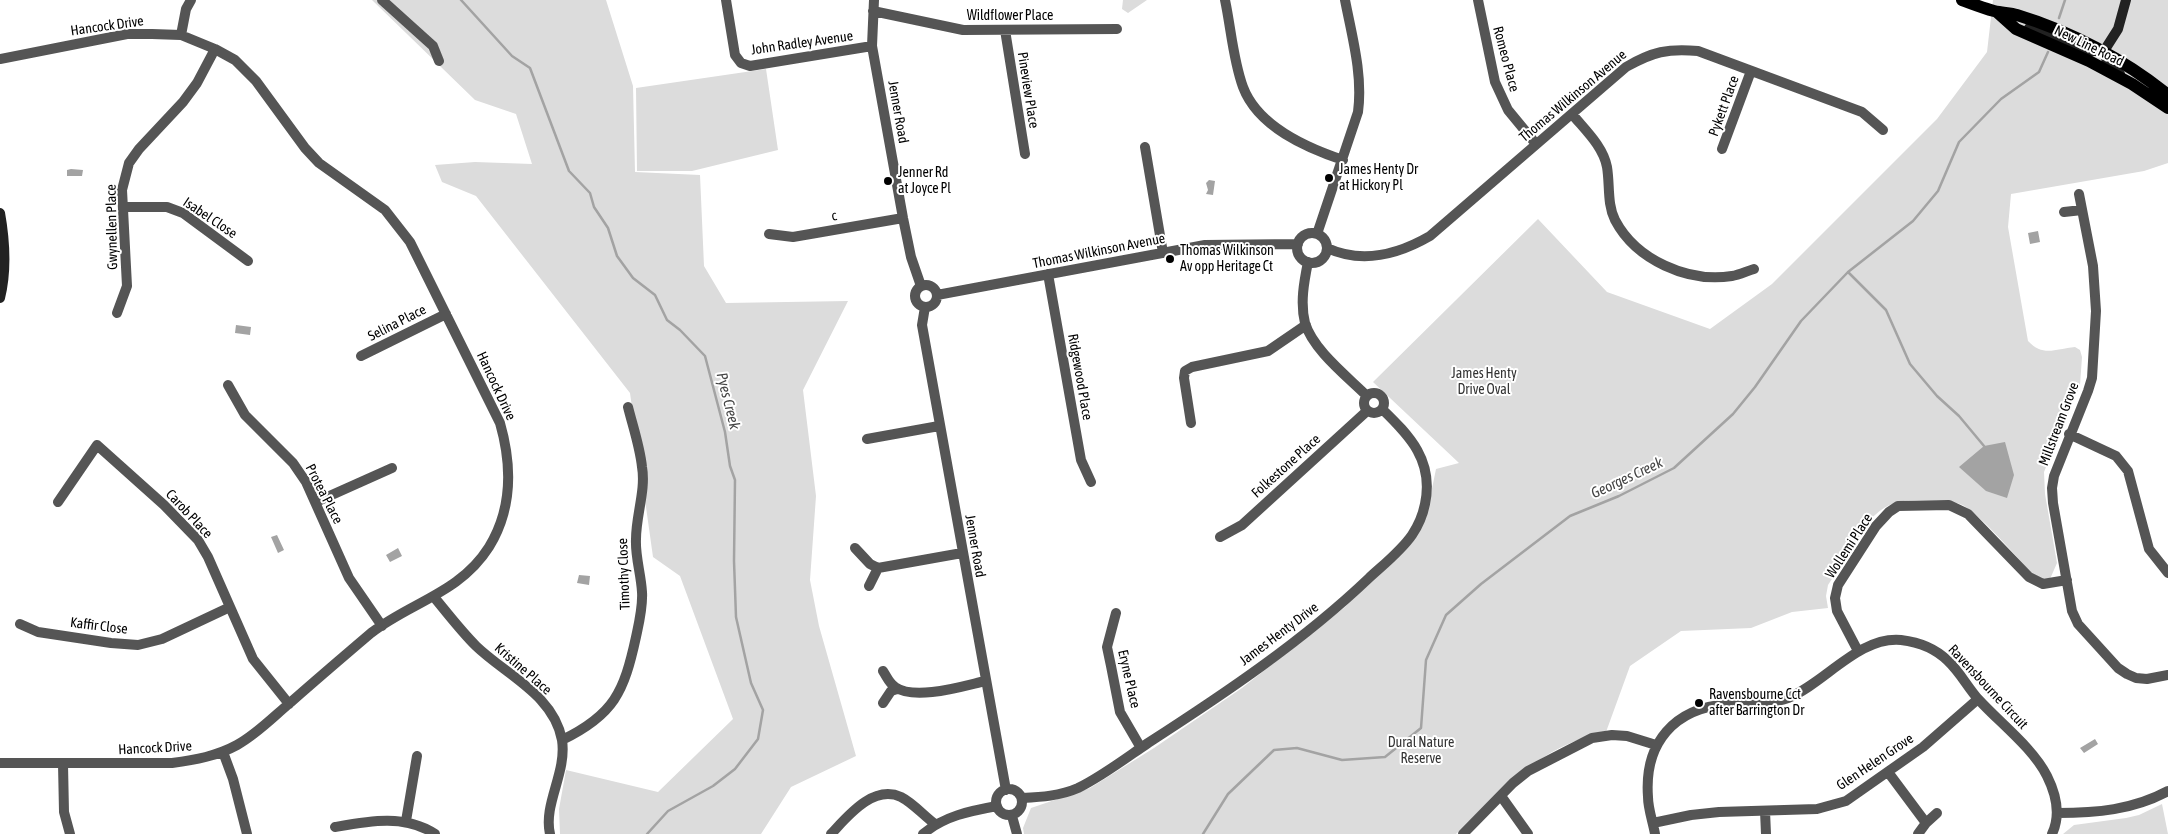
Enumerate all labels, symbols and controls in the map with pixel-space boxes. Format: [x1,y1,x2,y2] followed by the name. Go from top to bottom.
[967,8,1053,24] street label: Wildflower Place
[69,13,145,39] street label: Hancock Drive
[2052,22,2126,70] street label: New Line Road
[1489,24,1523,94] street label: Romeo Place
[750,28,854,58] street label: John Radley Avenue
[1516,46,1630,146] street label: Thomas Wilkinson Avenue
[1014,51,1042,129] street label: Pineview Place
[1705,73,1743,139] street label: Pykett Place
[884,79,912,145] street label: Jenner Road
[1339,162,1418,194] place label: James Henty Dr at Hickory Pl
[898,165,951,198] place label: Jenner Rd at Joyce Pl
[1323,172,1335,184] marker: James Henty Dr at Hickory Pl
[882,175,894,187] marker: Jenner Rd at Joyce Pl
[103,184,121,270] street label: Gwynellen Place
[180,194,240,242] street label: Isabel Close
[830,207,838,225] street label: c
[1031,230,1167,272] street label: Thomas Wilkinson Avenue
[1180,243,1274,276] place label: Thomas Wilkinson Av opp Heritage Ct
[1164,253,1176,265] marker: Thomas Wilkinson Av opp Heritage Ct
[365,301,429,345] street label: Selina Place
[1064,333,1096,421] street label: Ridgewood Place
[473,349,519,423] street label: Hancock Drive
[1451,366,1517,398] park label: James Henty Drive Oval
[712,371,744,431] water label: Pyes Creek
[2035,380,2083,468] street label: Millstream Grove
[1248,431,1324,501] street label: Folkestone Place
[1588,454,1666,502] water label: Georges Creek
[302,461,346,527] street label: Protea Place
[162,486,216,542] street label: Carob Place
[1822,510,1876,582] street label: Wollemi Place
[961,513,989,579] street label: Jenner Road
[614,538,634,610] street label: Timothy Close
[1236,599,1322,669] street label: James Henty Drive
[69,614,129,638] street label: Kaffir Close
[491,640,555,698] street label: Kristine Place
[1945,641,2031,733] street label: Ravensbourne Circuit
[1114,648,1144,710] street label: Eryne Place
[1709,687,1804,720] place label: Ravensbourne Cct after Barrington Dr
[1693,697,1705,709] marker: Ravensbourne Cct after Barrington Dr
[1833,730,1917,794] street label: Glen Helen Grove
[1388,735,1454,768] park label: Dural Nature Reserve
[118,738,192,758] street label: Hancock Drive

